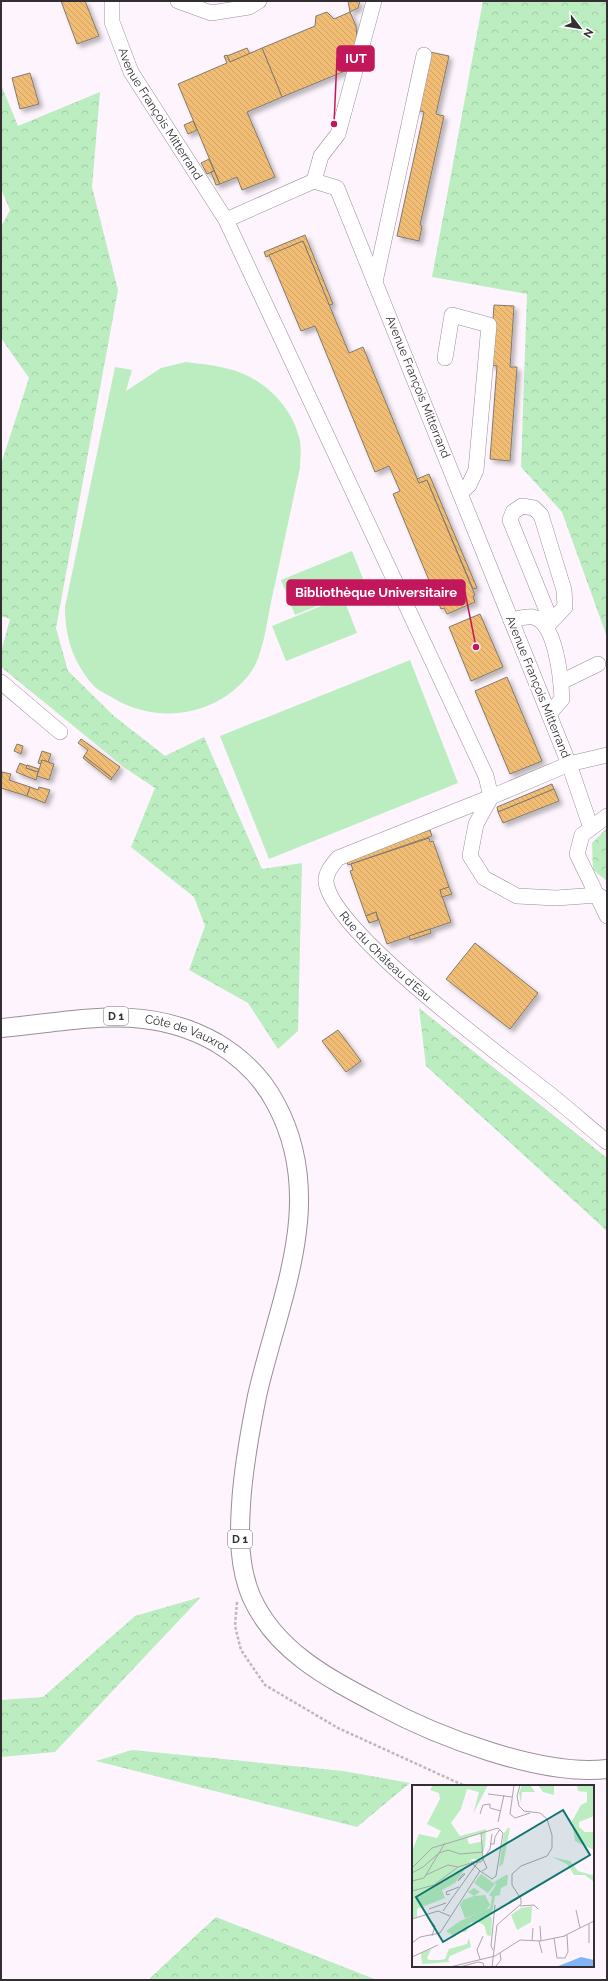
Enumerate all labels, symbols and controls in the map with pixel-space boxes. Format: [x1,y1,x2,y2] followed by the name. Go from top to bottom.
[560,8,600,48] north arrow
[580,26,596,40] text: N
[115,46,205,182] street label: Avenue François Mitterrand
[337,46,374,71] callout: IUT
[345,51,367,66] text: IUT
[383,314,453,460] street label: Avenue François Mitterrand
[287,580,465,605] callout: Bibliothèque Universitaire
[295,585,457,600] text: Bibliothèque Universitaire
[503,614,573,760] street label: Avenue François Mitterrand
[336,909,434,1004] street label: Rue du Château d'Eau
[104,1007,128,1025] road number: D 1
[144,1012,232,1056] street label: Côte de Vauxrot
[228,1530,252,1548] road number: D 1
[412,1785,594,1967] inset map

